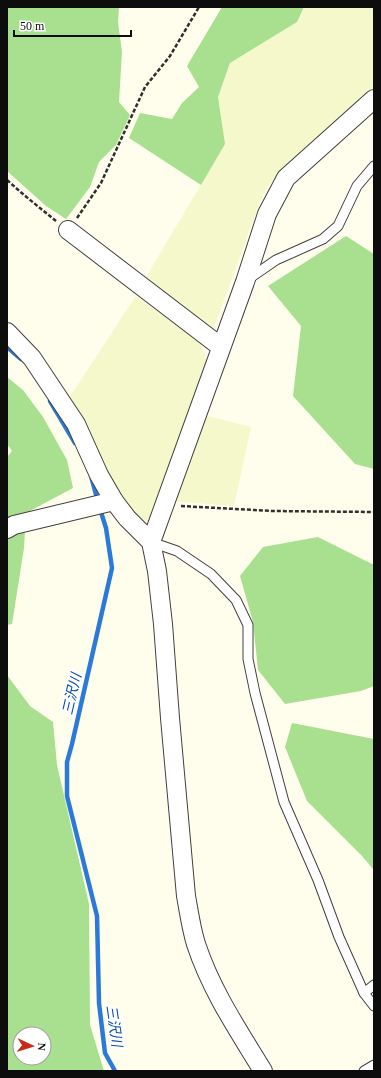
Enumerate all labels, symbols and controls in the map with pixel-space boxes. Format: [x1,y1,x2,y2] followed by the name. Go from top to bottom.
[14,12,131,38] scale bar
[20,19,45,33] text: 50 m
[60,670,84,716] water label: 三沢川
[104,1004,125,1050] water label: 三沢川
[12,1026,52,1066] north arrow
[36,1042,48,1051] text: N

